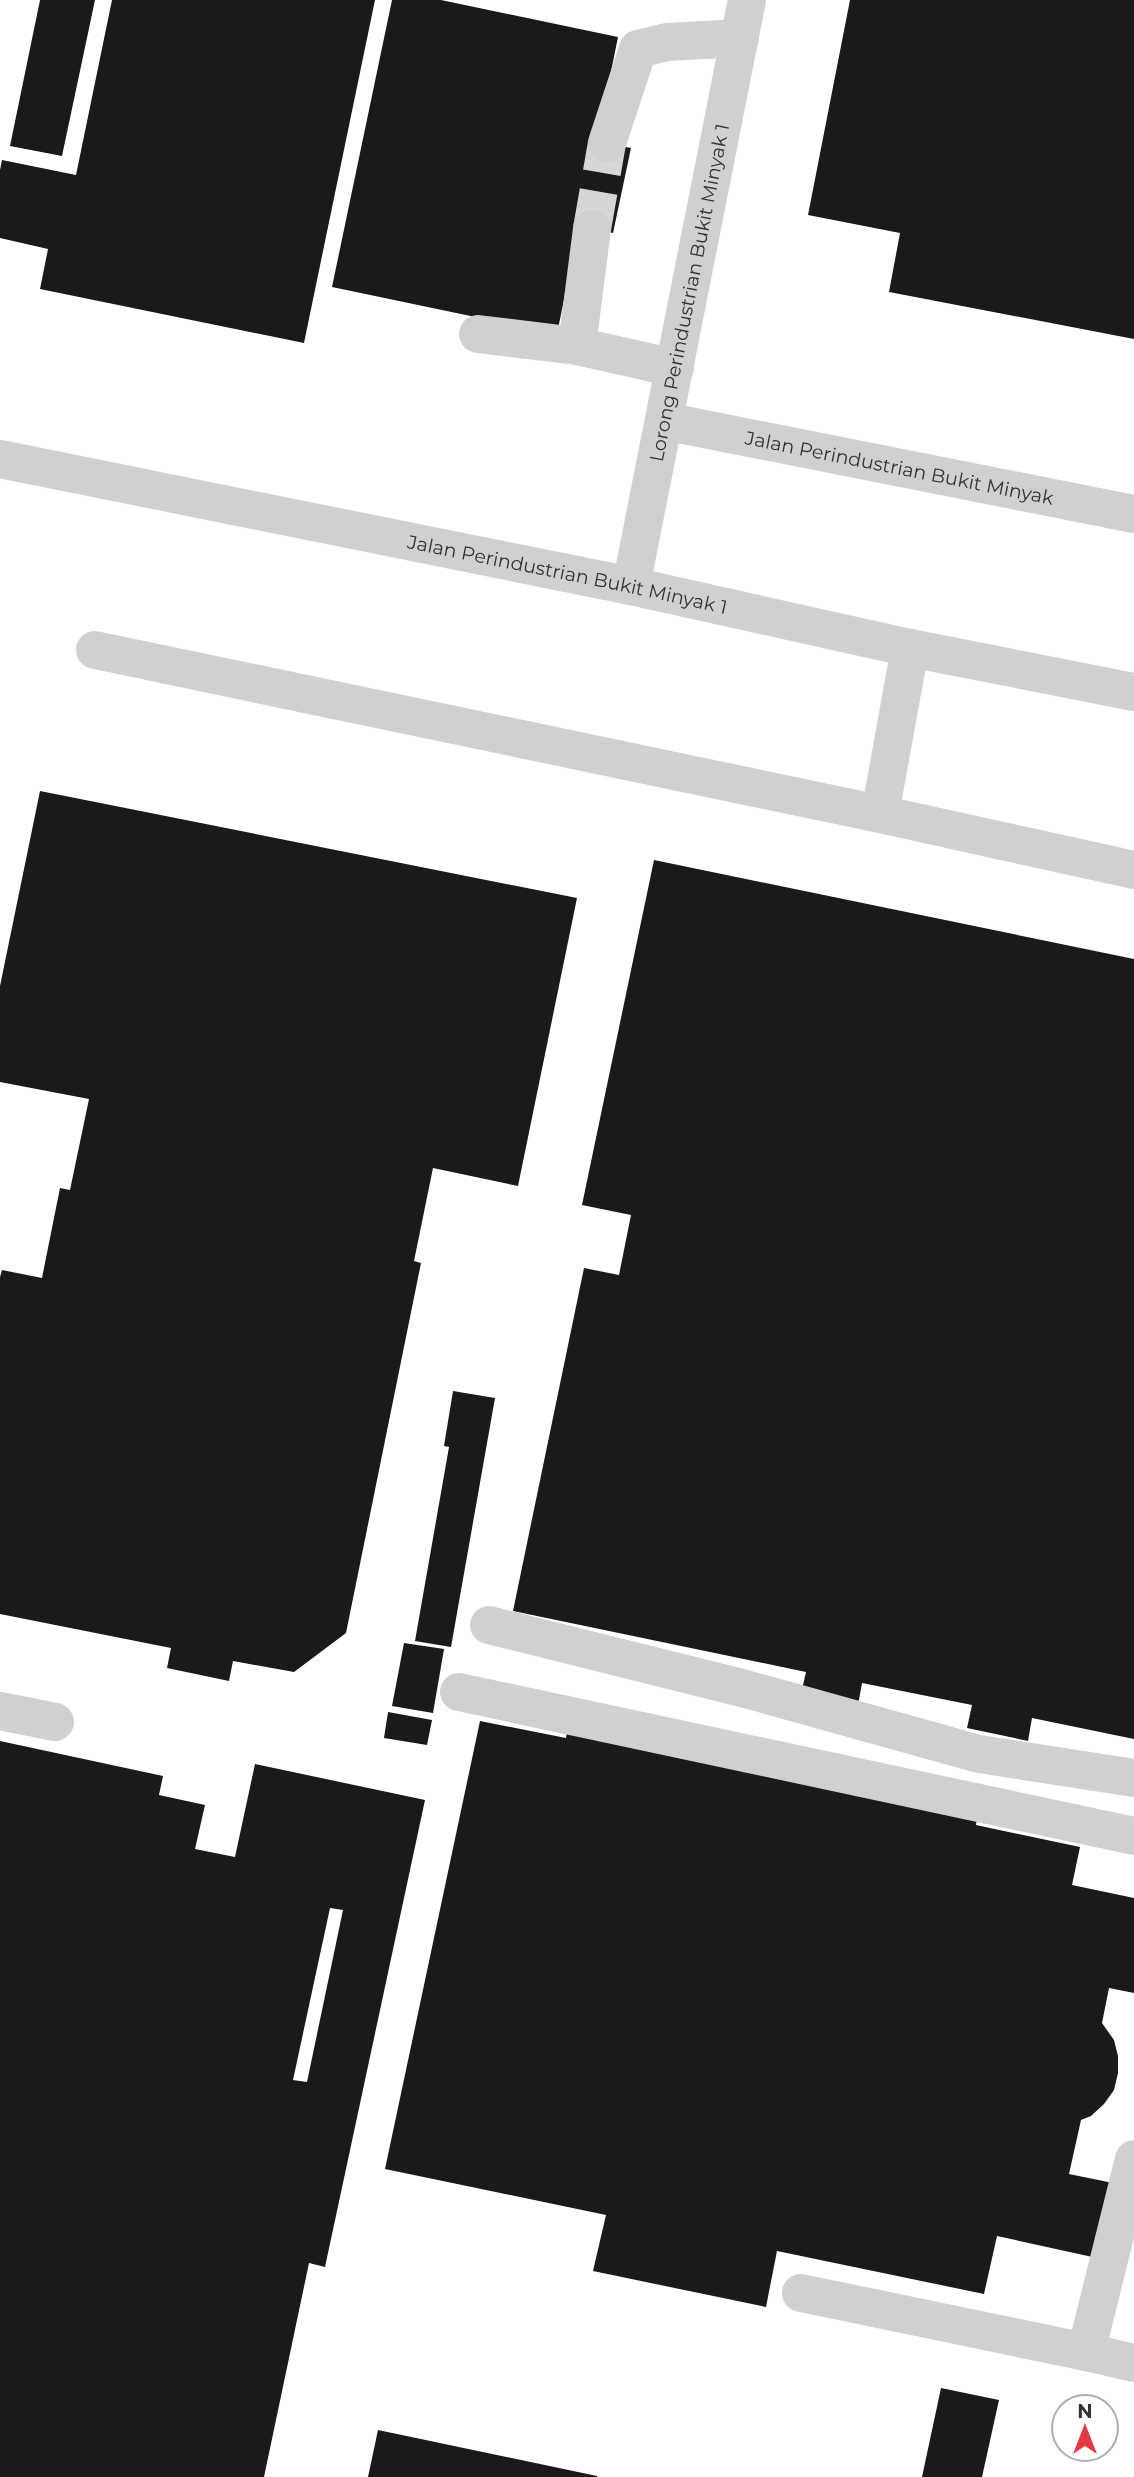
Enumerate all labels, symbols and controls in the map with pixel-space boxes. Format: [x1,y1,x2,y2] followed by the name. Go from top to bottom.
[645,122,734,464] street label: Lorong Perindustrian Bukit Minyak 1
[742,426,1056,510] street label: Jalan Perindustrian Bukit Minyak
[405,530,729,619] street label: Jalan Perindustrian Bukit Minyak 1
[1050,2393,1120,2463] north arrow
[1077,2400,1093,2423] text: N

